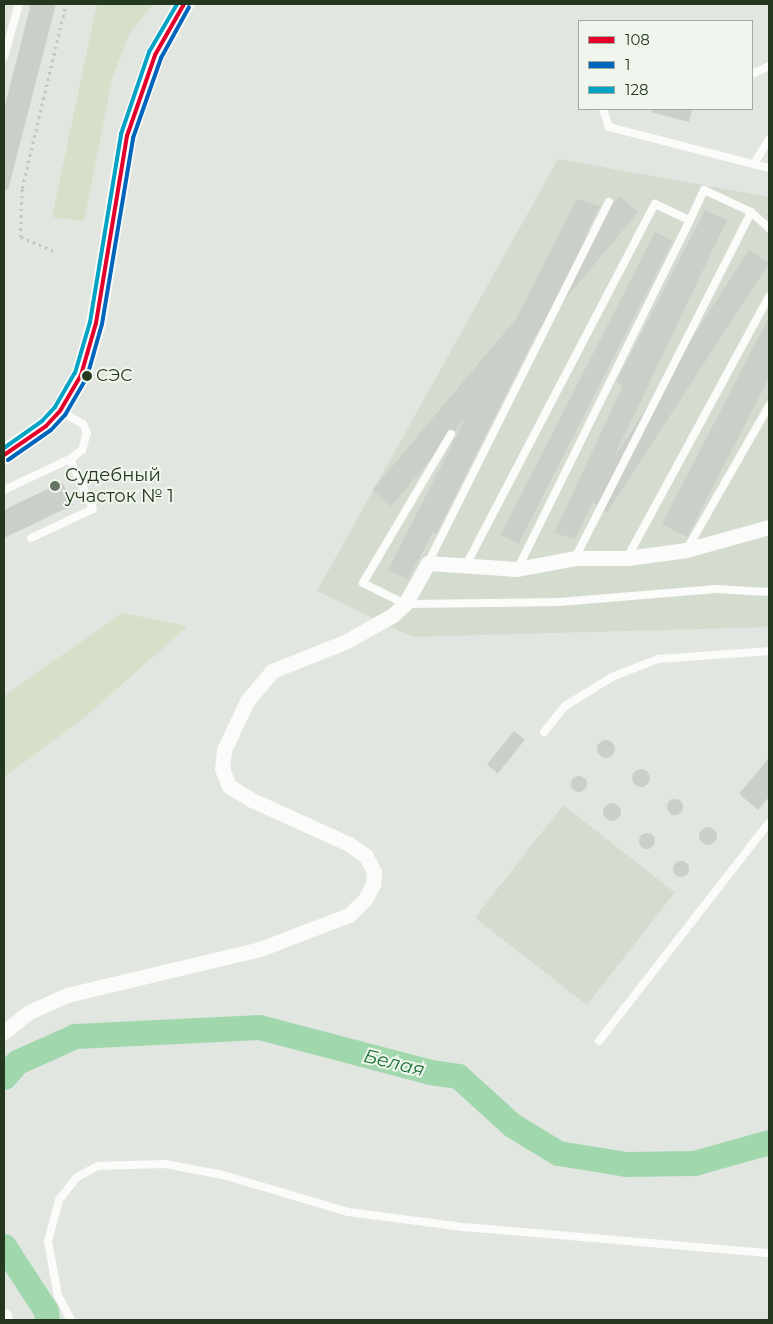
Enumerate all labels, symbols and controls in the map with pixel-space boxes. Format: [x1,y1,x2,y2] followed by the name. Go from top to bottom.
[578,20,753,110] legend
[625,30,650,49] text: 108
[625,55,630,74] text: 1
[625,80,649,99] text: 128
[96,366,132,386] place label: СЭС
[82,371,92,381] marker: СЭС
[65,465,174,508] place label: Судебный участок № 1
[49,480,61,492] marker: Судебный участок № 1
[361,1044,427,1082] water label: Белая

